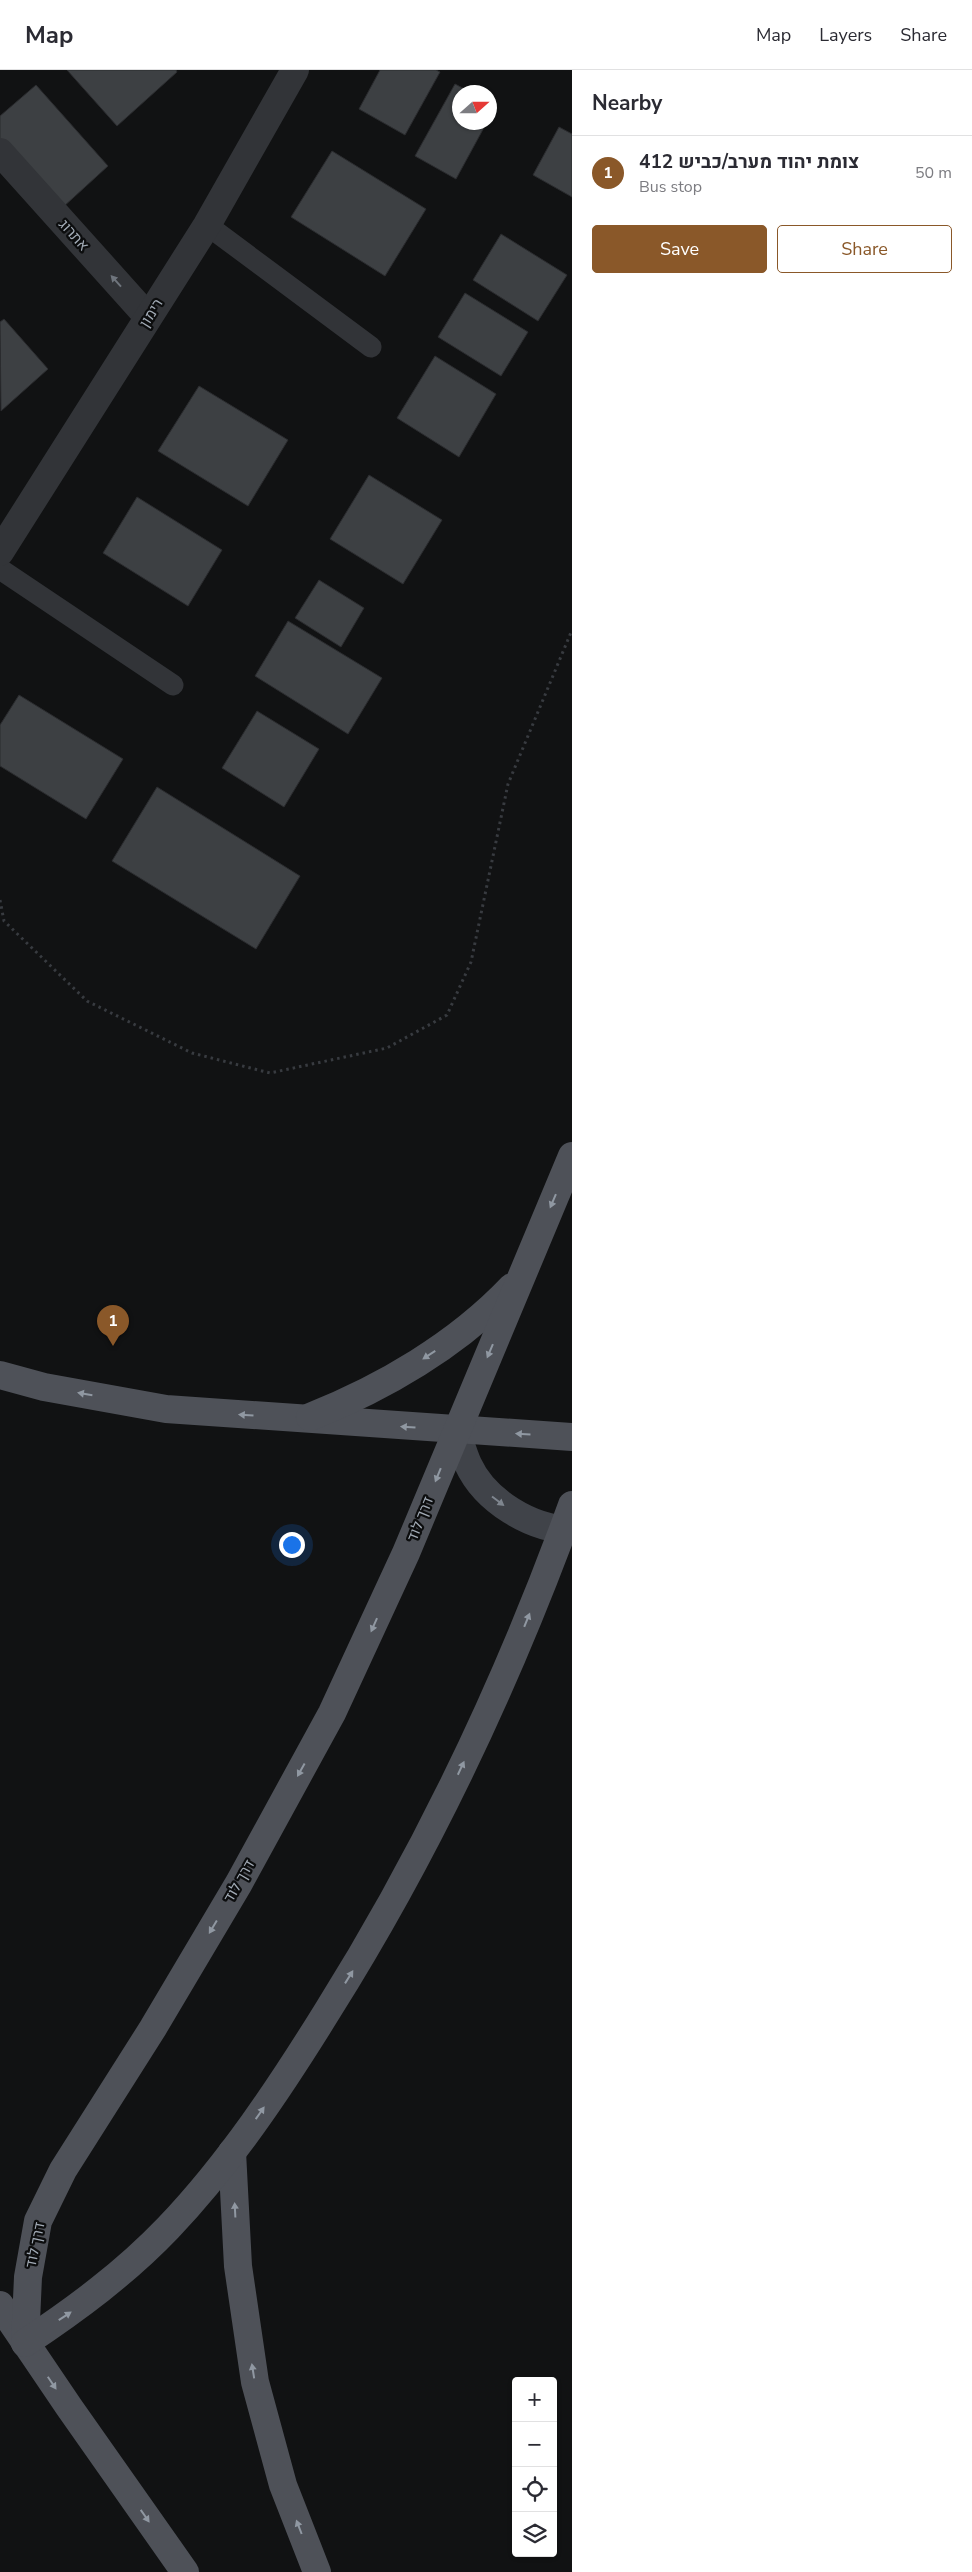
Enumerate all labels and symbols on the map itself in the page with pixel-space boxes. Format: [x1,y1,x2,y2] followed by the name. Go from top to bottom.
[452,85,497,130] north arrow
[54,215,94,255] street label: אתרוג
[110,275,122,287] one-way arrow
[135,295,167,331] street label: רימון
[549,1194,557,1209] one-way arrow
[97,1305,129,1346] pin: 1
[486,1344,494,1359] one-way arrow
[422,1350,436,1359] one-way arrow
[76,1389,92,1397] one-way arrow
[237,1410,253,1418] one-way arrow
[399,1423,415,1431] one-way arrow
[515,1429,531,1437] one-way arrow
[434,1468,442,1483] one-way arrow
[402,1494,438,1544] street label: דרך לוד
[491,1496,505,1506] one-way arrow
[279,1532,305,1558] your location
[523,1613,531,1627] one-way arrow
[370,1618,378,1632] one-way arrow
[457,1761,466,1776] one-way arrow
[296,1763,305,1776] one-way arrow
[219,1856,259,1906] street label: דרך לוד
[208,1920,217,1933] one-way arrow
[345,1970,354,1983] one-way arrow
[255,2106,265,2120] one-way arrow
[230,2201,238,2217] one-way arrow
[20,2220,50,2270] street label: דרך לוד
[59,2311,72,2321] one-way arrow
[249,2363,257,2379] one-way arrow
[47,2376,57,2390] one-way arrow
[140,2509,151,2522] one-way arrow
[295,2519,302,2534] one-way arrow

